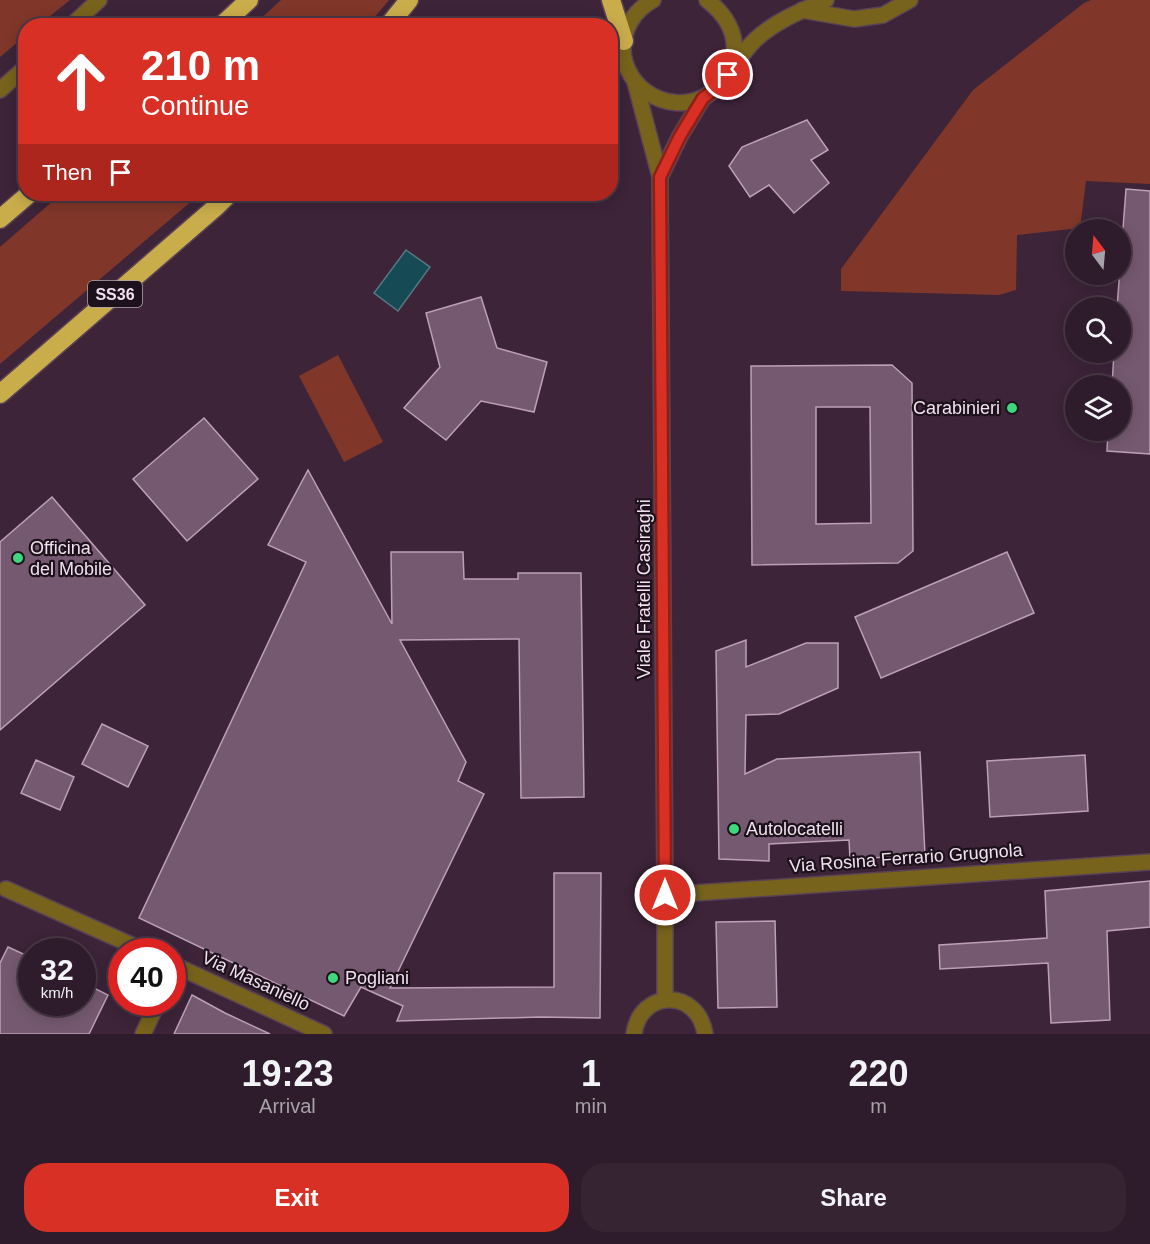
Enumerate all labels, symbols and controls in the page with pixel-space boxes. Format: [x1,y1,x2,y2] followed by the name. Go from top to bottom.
[42,42,120,120] icon: ahead
[141,42,260,89] text: 210 m
[702,49,753,100] pin
[711,58,744,91] icon: arrive
[141,91,249,121] text: Continue
[104,156,137,189] icon: arrive
[42,160,92,185] text: Then
[1065,219,1131,285] north arrow
[1065,219,1131,441] map controls
[88,281,142,307] road number: SS36
[1065,297,1131,363] button: search
[1065,375,1131,441] button: layers
[913,398,1000,418] place label: Carabinieri
[1005,401,1019,415] marker: Carabinieri
[634,499,654,679] street label: Viale Fratelli Casiraghi
[30,538,112,579] place label: Officina del Mobile
[11,551,25,565] marker: Officina del Mobile
[746,819,843,839] place label: Autolocatelli
[727,822,741,836] marker: Autolocatelli
[789,840,1024,876] street label: Via Rosina Ferrario Grugnola
[633,863,697,927] position arrow
[108,938,186,1016] speed limit sign: 40
[199,947,313,1015] street label: Via Masaniello
[40,953,74,986] text: 32
[345,968,409,988] place label: Pogliani
[326,971,340,985] marker: Pogliani
[41,984,73,1001] text: km/h
[241,1053,333,1094] text: 19:23
[581,1053,601,1094] text: 1
[848,1053,909,1094] text: 220
[259,1095,316,1117] text: Arrival
[575,1095,607,1117] text: min
[870,1095,887,1117] text: m
[24,1163,569,1232] button: Exit
[581,1163,1126,1232] button: Share

